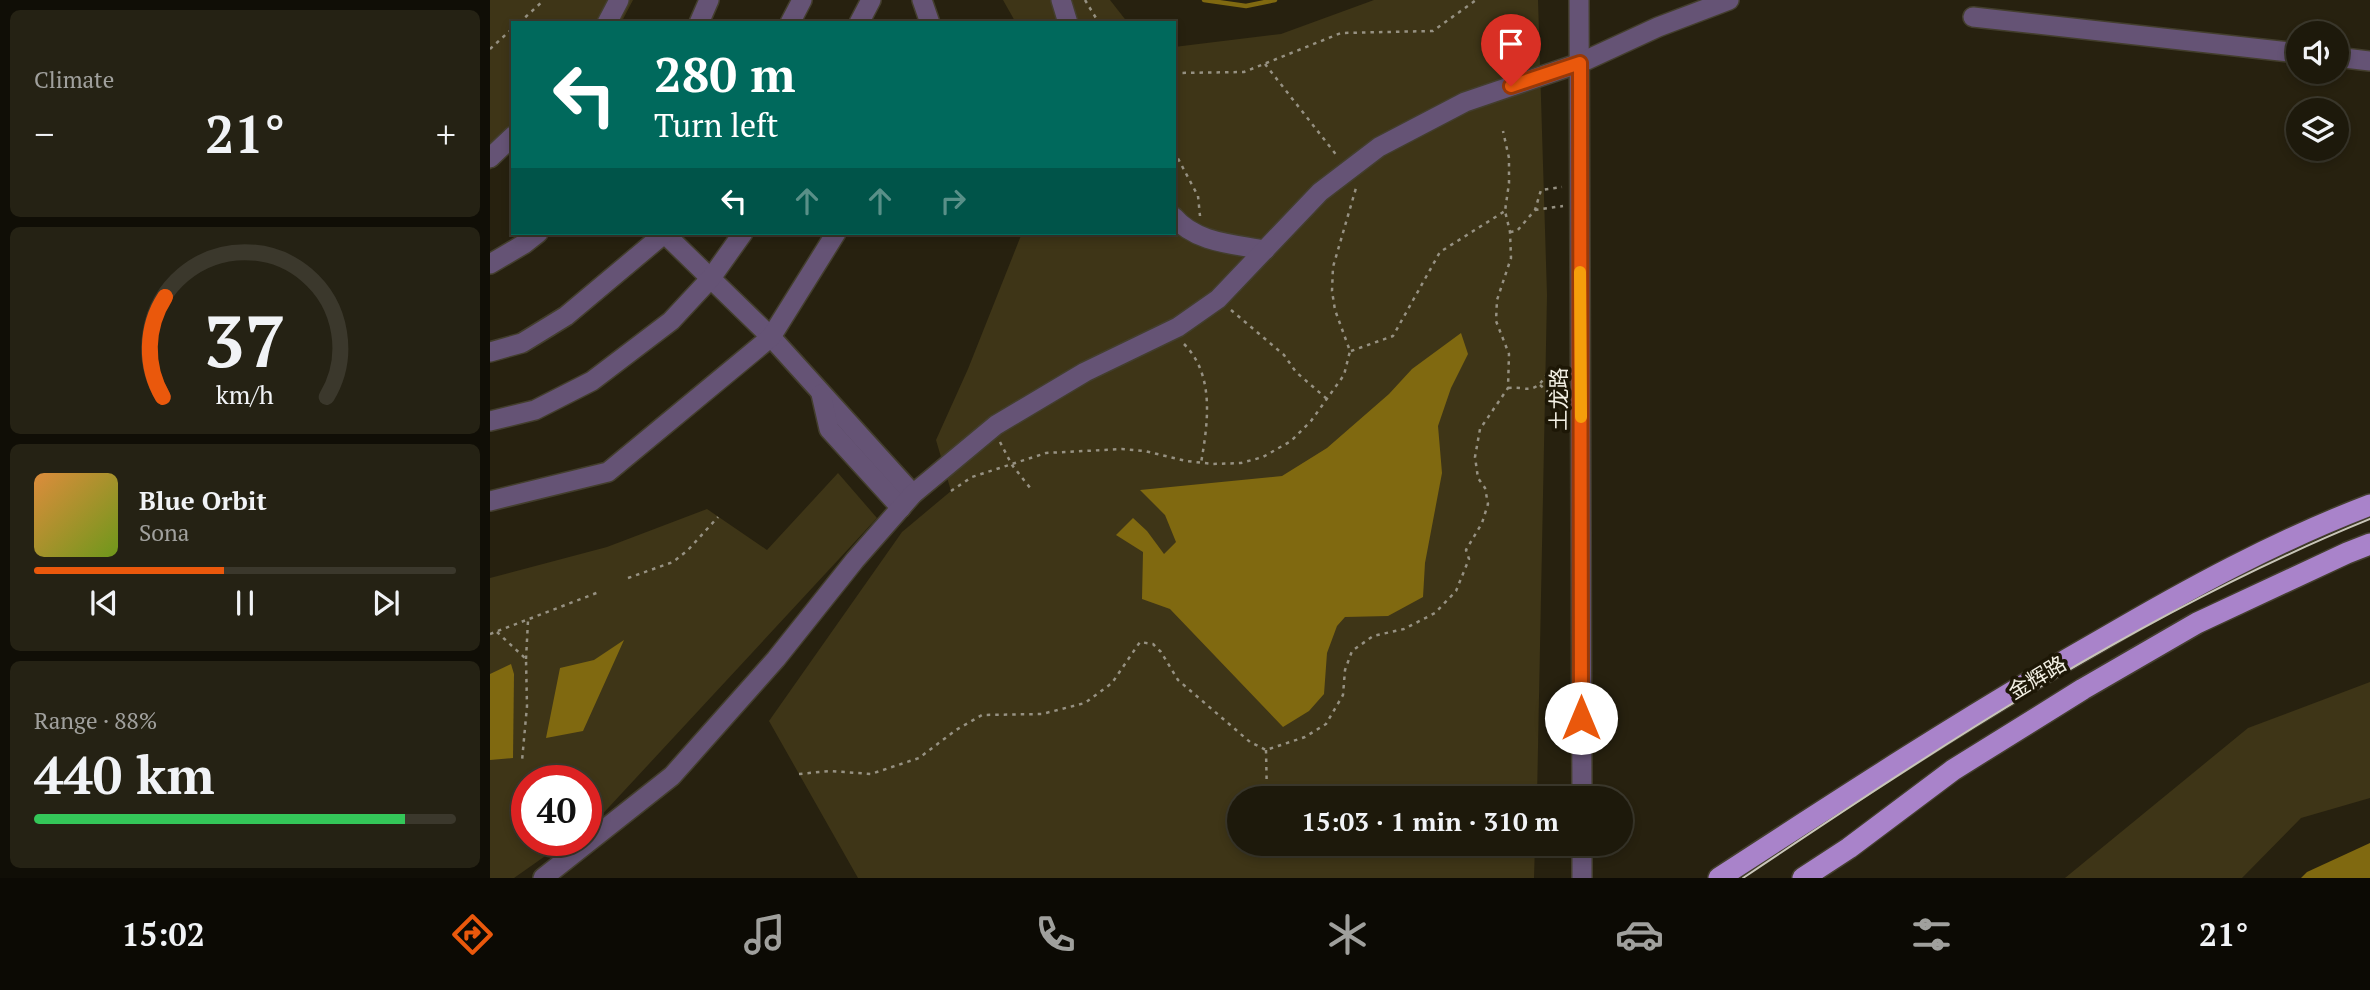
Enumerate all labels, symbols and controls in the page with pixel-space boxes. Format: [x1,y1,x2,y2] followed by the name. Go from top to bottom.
[1481,14,1541,86] pin
[2286,21,2349,161] map controls
[2286,21,2349,84] button: sound
[1492,25,1530,63] icon: arrive
[654,41,796,106] text: 280 m
[539,49,630,140] icon: left
[34,64,114,95] text: Climate
[2286,98,2349,161] button: layers
[205,99,285,168] text: 21°
[654,104,778,146] text: Turn left
[34,109,54,159] text: −
[436,109,456,159] text: +
[715,182,753,220] icon: left
[788,182,826,220] icon: ahead
[861,182,899,220] icon: ahead
[934,182,972,220] icon: right
[204,291,286,388] text: 37
[1544,368,1572,431] street label: 土龙路
[216,377,274,410] text: km/h
[139,483,267,517] text: Blue Orbit
[139,517,189,548] text: Sona
[85,584,123,622] icon: previous
[226,584,264,622] icon: pause
[367,584,405,622] icon: next
[2003,649,2071,705] street label: 金辉路
[1544,681,1618,755] position arrow
[34,705,157,736] text: Range · 88%
[34,740,215,809] text: 440 km
[511,765,602,856] speed limit sign: 40
[1301,804,1559,838] text: 15:03 · 1 min · 310 m
[448,910,497,959] icon: directions
[740,910,789,959] icon: music
[1031,910,1080,959] icon: phone
[1323,910,1372,959] icon: climate
[1615,910,1664,959] icon: car
[1907,910,1956,959] icon: filters
[121,913,205,955] text: 15:02
[2199,913,2248,955] text: 21°

